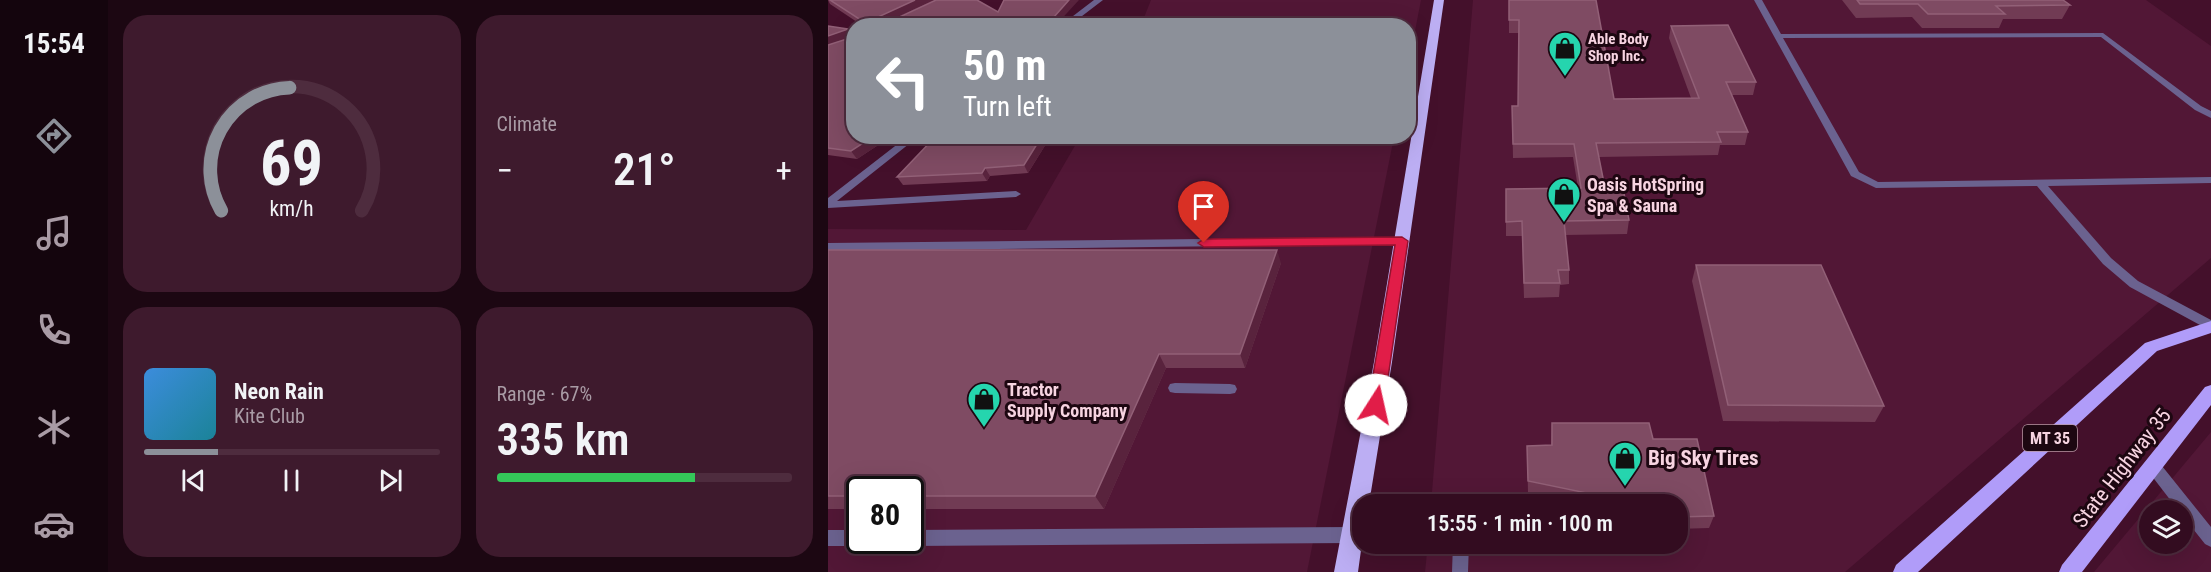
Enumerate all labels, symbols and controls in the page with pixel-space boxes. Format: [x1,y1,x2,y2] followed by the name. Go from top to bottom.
[23,28,85,60] text: 15:54
[1547,30,1583,77] shop icon: Able Body Shop Inc.
[1588,30,1649,65] place label: Able Body Shop Inc.
[963,41,1046,90] text: 50 m
[864,42,942,120] icon: left
[963,91,1052,123] text: Turn left
[497,112,557,136] text: Climate
[33,115,75,157] icon: directions
[260,127,323,200] text: 69
[613,143,676,196] text: 21°
[497,151,513,190] text: −
[776,151,792,190] text: +
[1587,174,1704,216] place label: Oasis HotSpring Spa & Sauna
[1546,176,1582,223] shop icon: Oasis HotSpring Spa & Sauna
[1178,181,1229,243] pin
[1187,190,1220,223] icon: arrive
[270,196,314,221] text: km/h
[33,212,75,254] icon: music
[33,309,75,351] icon: phone
[1344,373,1408,437] position arrow
[234,379,324,404] text: Neon Rain
[1007,379,1127,421] place label: Tractor Supply Company
[966,381,1002,428] shop icon: Tractor Supply Company
[497,382,592,406] text: Range · 67%
[234,404,305,428] text: Kite Club
[2068,404,2176,532] street label: State Highway 35
[33,406,75,448] icon: climate
[497,413,630,466] text: 335 km
[2023,425,2077,451] road number: MT 35
[1607,440,1643,487] shop icon: Big Sky Tires
[1648,446,1758,470] place label: Big Sky Tires
[177,464,210,497] icon: previous
[275,464,308,497] icon: pause
[374,464,407,497] icon: next
[846,476,924,554] speed limit sign: 80
[2139,500,2193,554] map controls
[2139,500,2193,554] button: layers
[33,503,75,545] icon: car
[1427,511,1613,536] text: 15:55 · 1 min · 100 m

